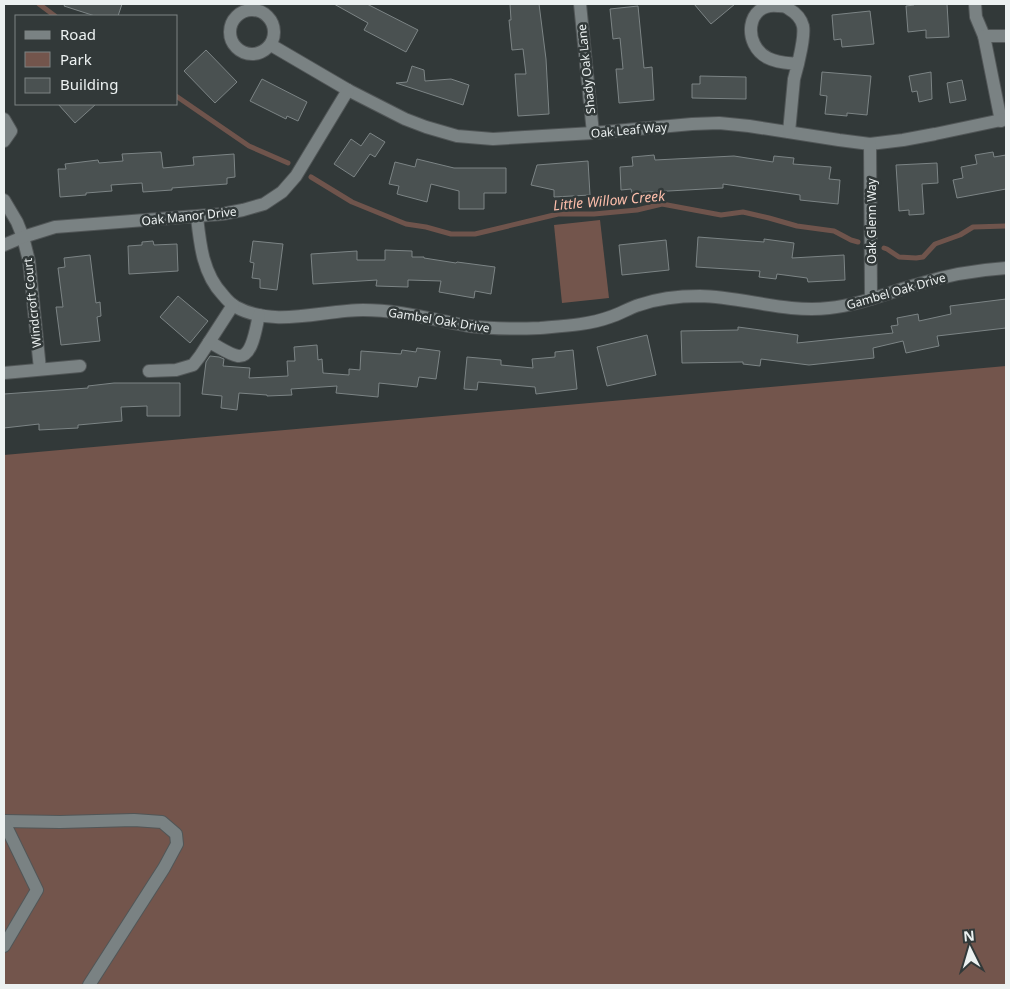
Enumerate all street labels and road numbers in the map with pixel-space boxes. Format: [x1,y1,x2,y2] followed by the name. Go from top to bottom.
[573,23,599,115] street label: Shady Oak Lane
[590,118,669,142] street label: Oak Leaf Way
[863,177,880,264] street label: Oak Glenn Way
[141,203,238,229] street label: Oak Manor Drive
[19,257,45,349] street label: Windcroft Court
[844,269,948,313] street label: Gambel Oak Drive
[387,304,491,336] street label: Gambel Oak Drive

